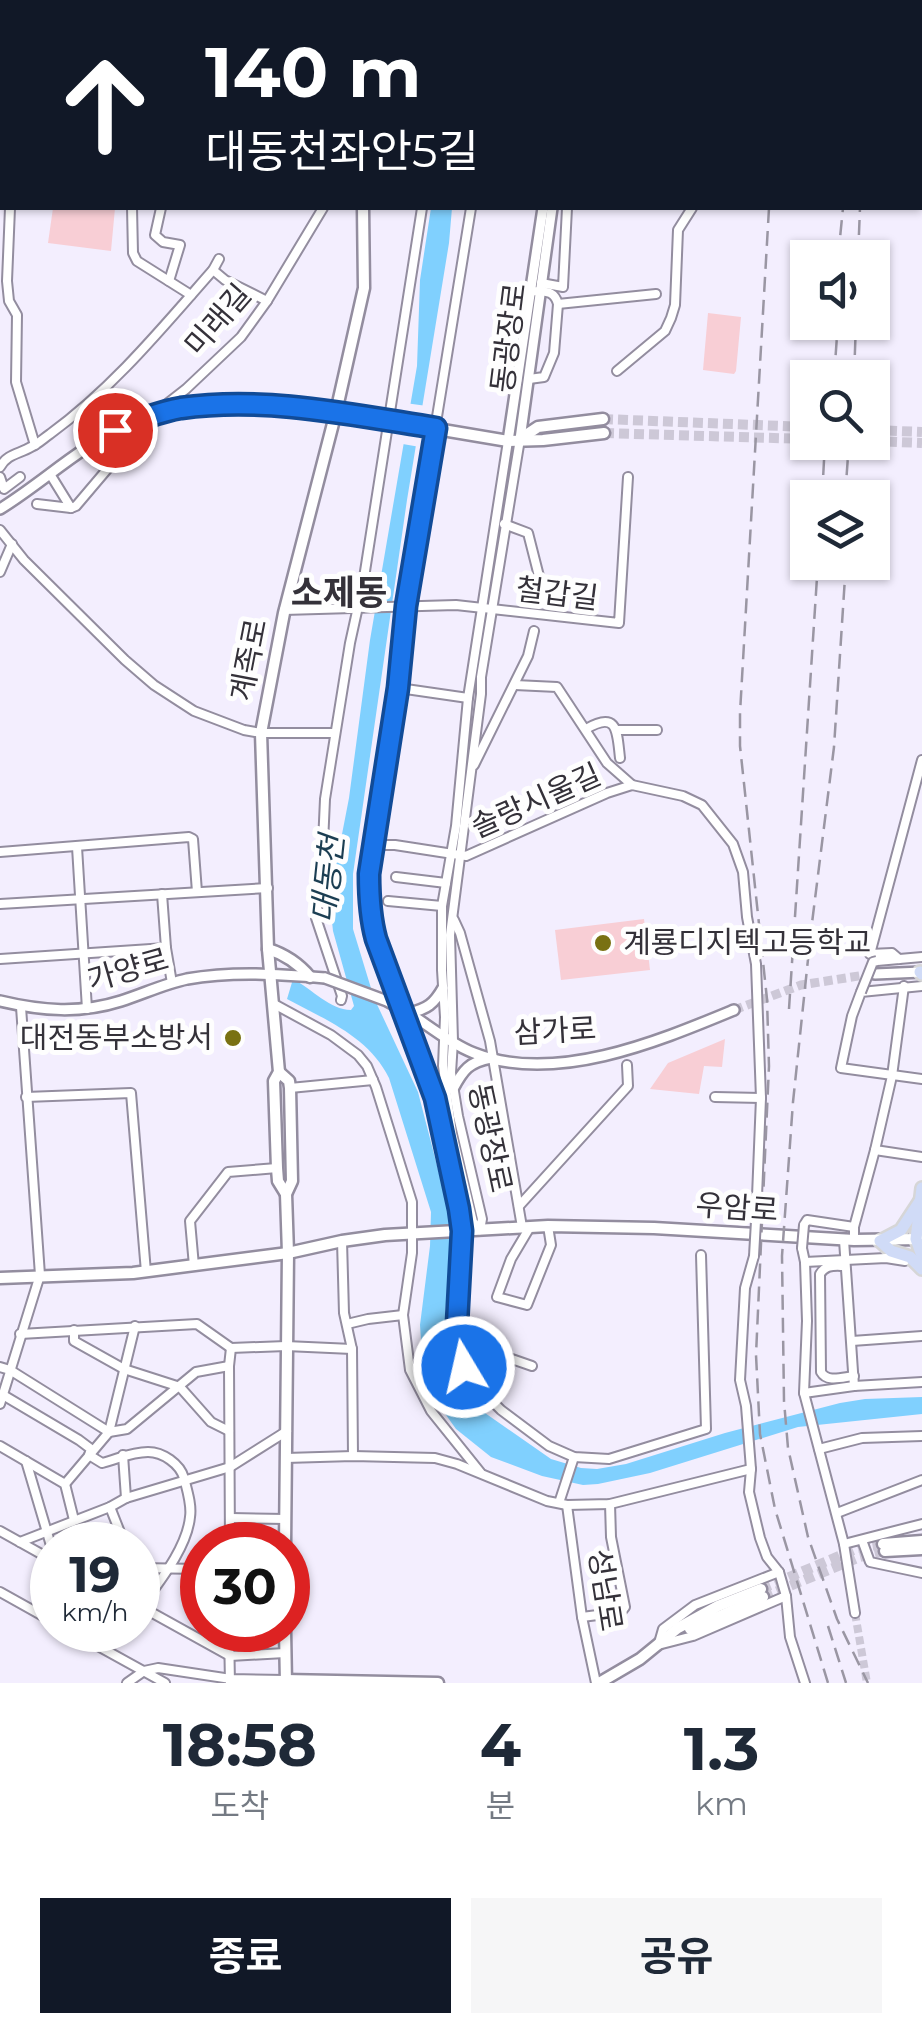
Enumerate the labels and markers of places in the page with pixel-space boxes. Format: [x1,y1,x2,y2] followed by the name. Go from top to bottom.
[73,388,158,473] pin
[623,924,871,961] place label: 계룡디지텍고등학교
[592,932,614,954] marker: 계룡디지텍고등학교
[20,1019,213,1056] place label: 대전동부소방서
[222,1027,244,1049] marker: 대전동부소방서

